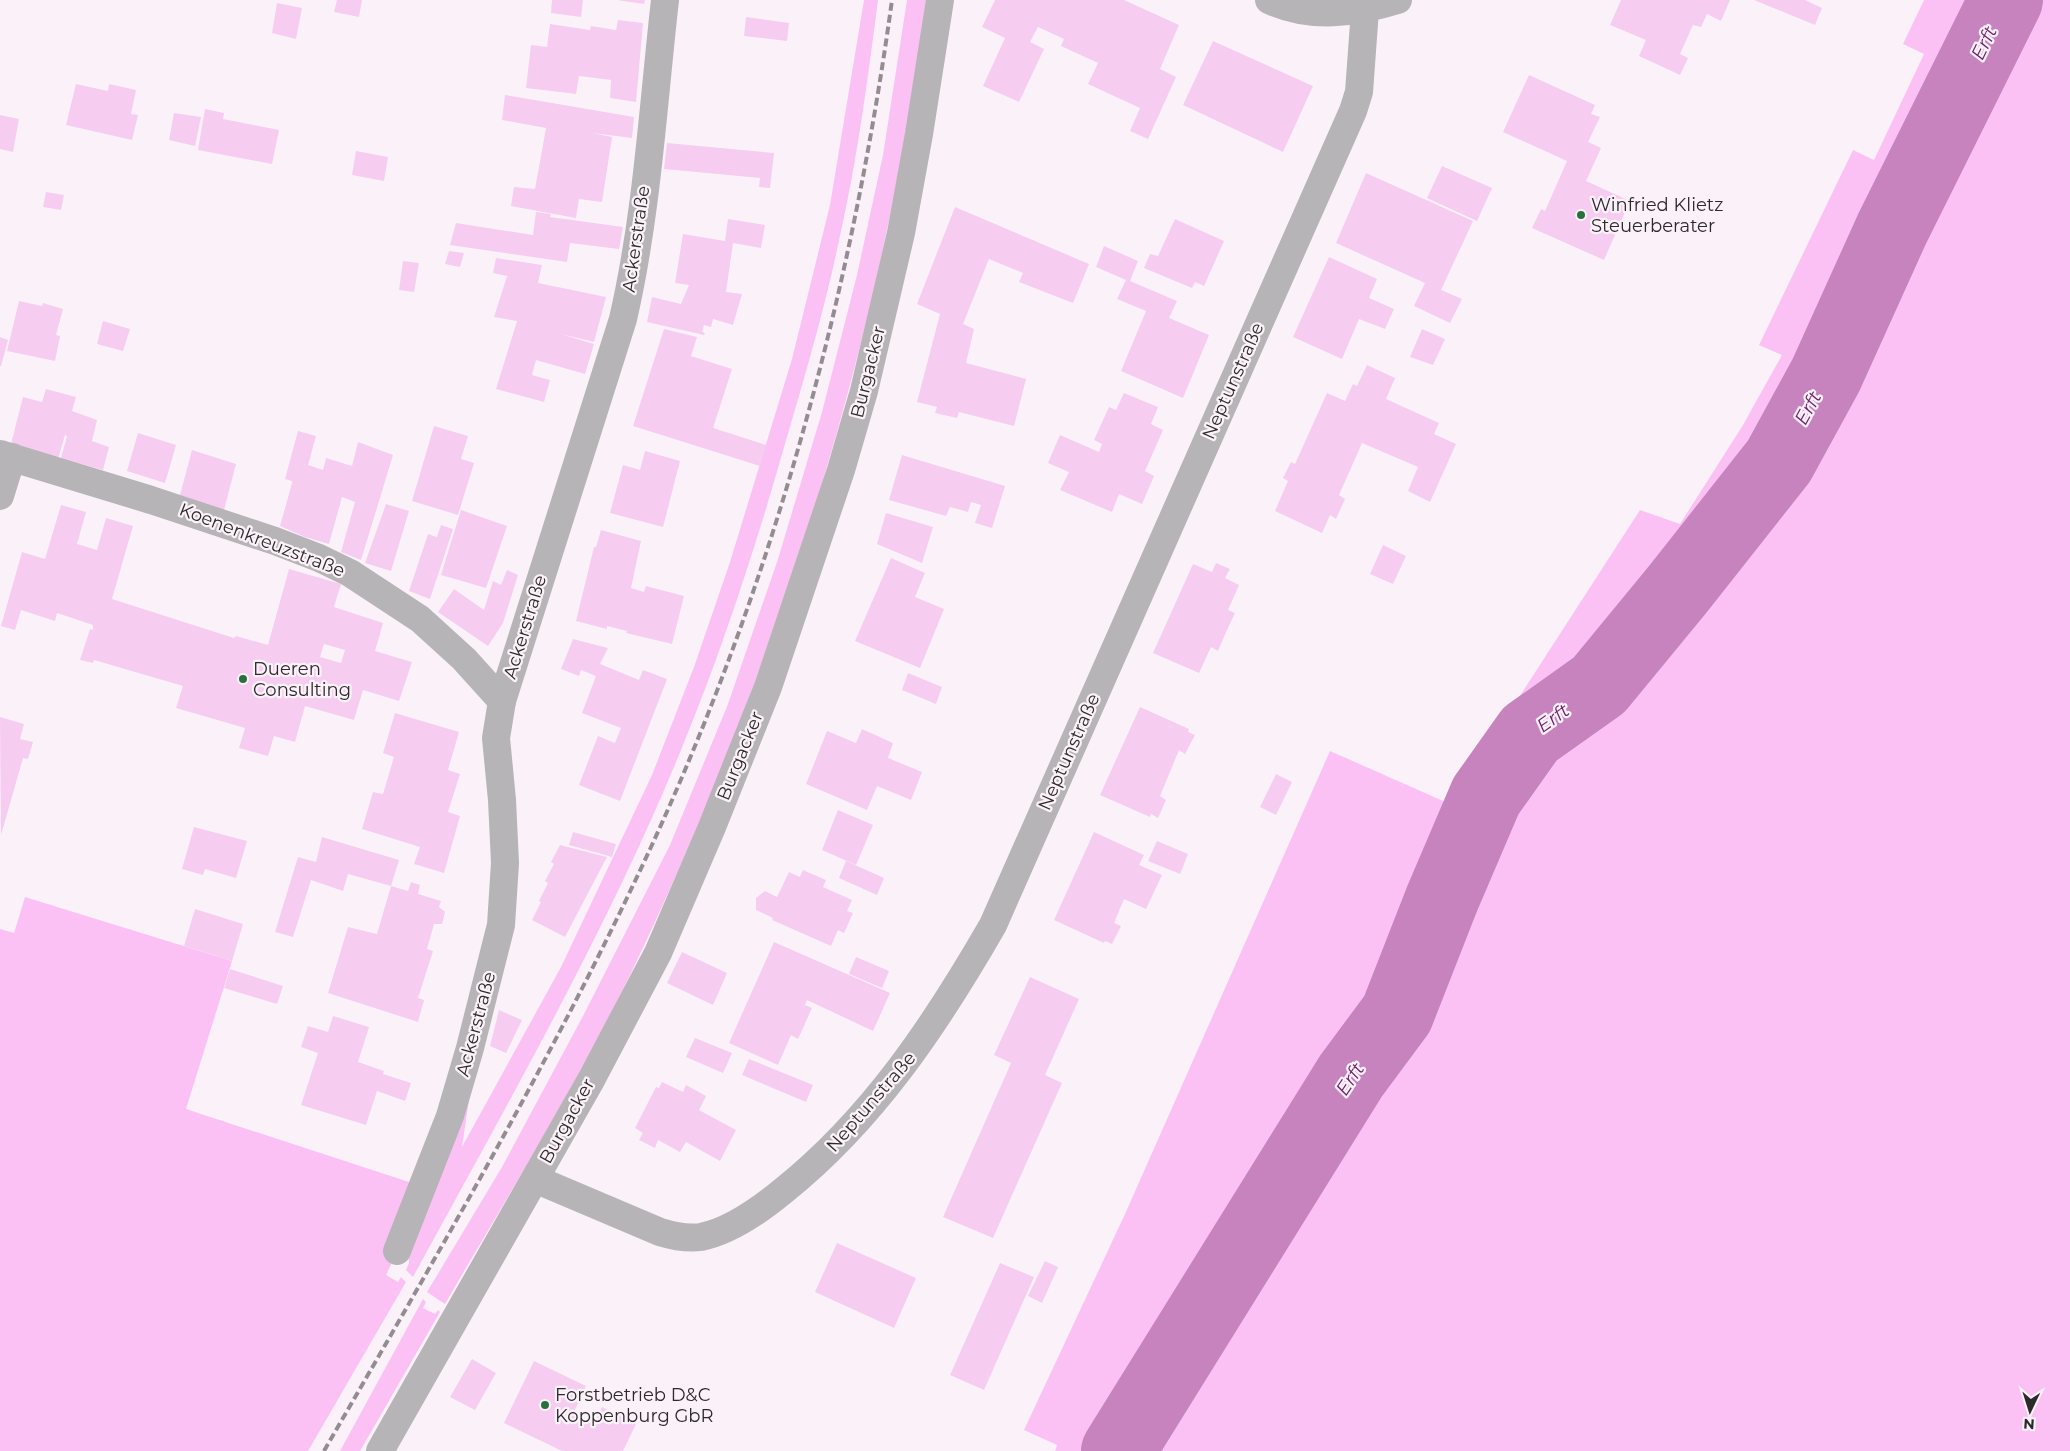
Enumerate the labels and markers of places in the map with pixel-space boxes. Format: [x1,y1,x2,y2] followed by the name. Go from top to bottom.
[1591,194,1723,237] place label: Winfried Klietz Steuerberater
[1575,209,1587,221] marker: Winfried Klietz Steuerberater
[253,658,351,701] place label: Dueren Consulting
[237,673,249,685] marker: Dueren Consulting
[555,1384,714,1427] place label: Forstbetrieb D&C Koppenburg GbR
[539,1399,551,1411] marker: Forstbetrieb D&C Koppenburg GbR

